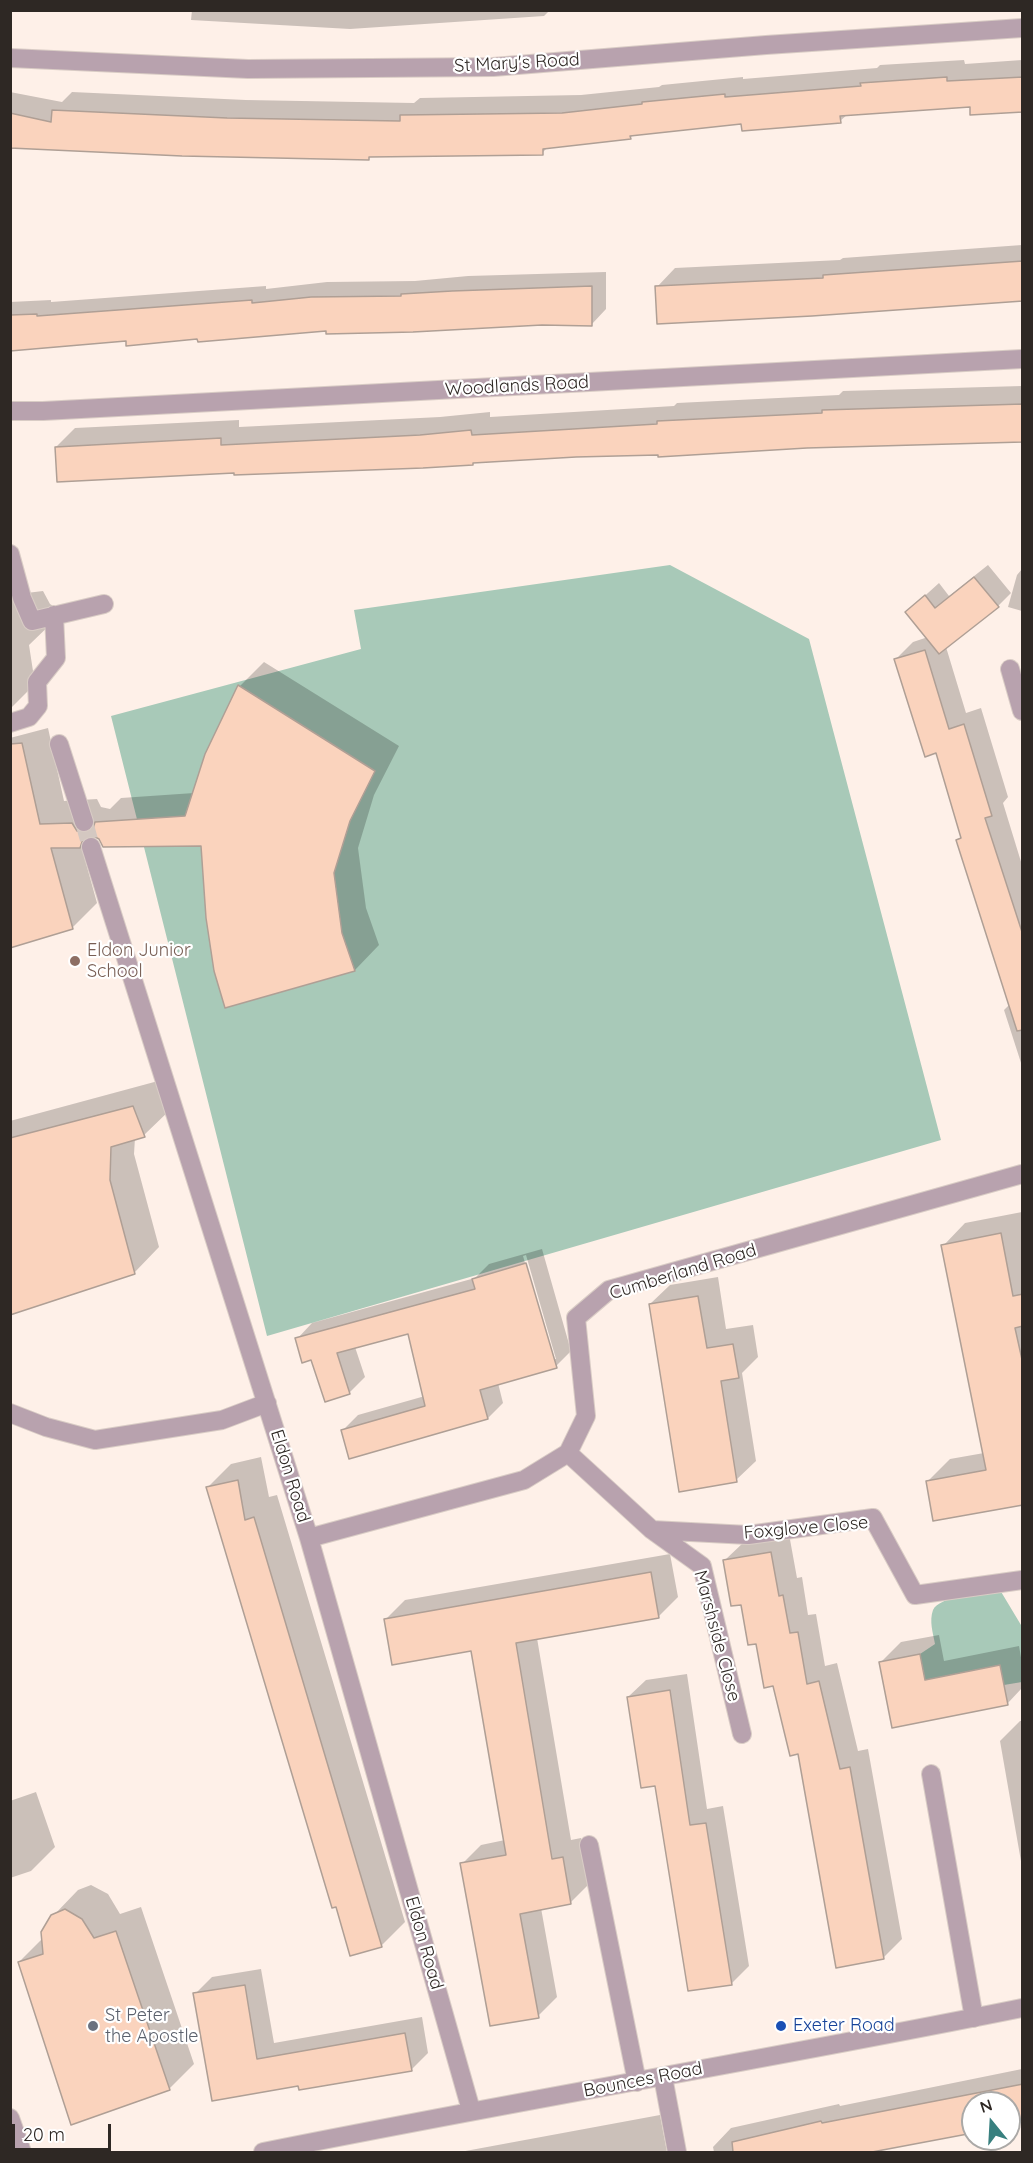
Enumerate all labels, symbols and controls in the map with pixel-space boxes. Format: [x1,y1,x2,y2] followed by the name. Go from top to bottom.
[454,49,580,77] street label: St Mary's Road
[444,371,590,401] street label: Woodlands Road
[87,940,191,982] place label: Eldon Junior School
[68,954,82,968] marker: Eldon Junior School
[607,1239,759,1305] street label: Cumberland Road
[266,1427,314,1525] street label: Eldon Road
[743,1512,869,1544] street label: Foxglove Close
[689,1568,745,1704] street label: Marshside Close
[400,1894,448,1992] street label: Eldon Road
[105,2005,199,2048] place label: St Peter the Apostle
[793,2015,895,2037] place label: Exeter Road
[86,2019,100,2033] marker: St Peter the Apostle
[774,2019,788,2033] marker: Exeter Road
[582,2058,704,2102] street label: Bounces Road
[961,2091,1021,2151] north arrow
[977,2094,995,2117] text: N
[15,2112,114,2150] scale bar
[23,2123,65,2146] text: 20 m

